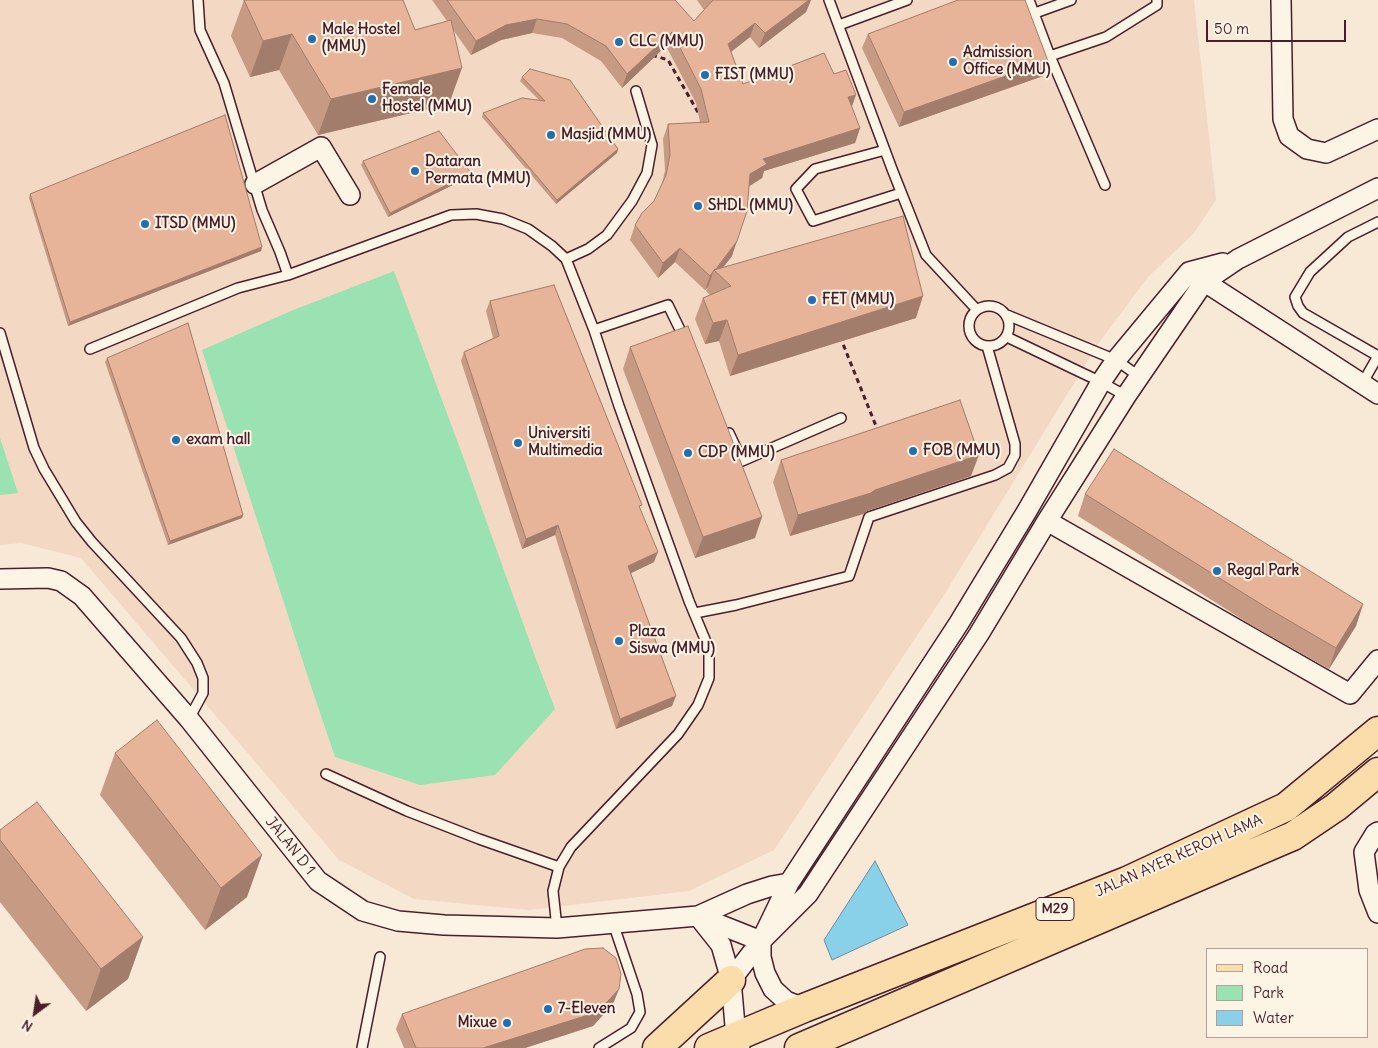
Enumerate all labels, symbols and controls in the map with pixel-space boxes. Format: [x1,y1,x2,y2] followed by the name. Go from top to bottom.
[1208,10,1348,42] scale bar
[1214,19,1249,38] text: 50 m
[322,21,400,56] place label: Male Hostel (MMU)
[306,33,318,45] marker: Male Hostel (MMU)
[629,33,704,51] place label: CLC (MMU)
[613,36,625,48] marker: CLC (MMU)
[963,44,1050,79] place label: Admission Office (MMU)
[947,56,959,68] marker: Admission Office (MMU)
[715,66,793,84] place label: FIST (MMU)
[699,69,711,81] marker: FIST (MMU)
[382,81,472,116] place label: Female Hostel (MMU)
[366,93,378,105] marker: Female Hostel (MMU)
[561,126,651,144] place label: Masjid (MMU)
[545,129,557,141] marker: Masjid (MMU)
[425,153,530,188] place label: Dataran Permata (MMU)
[409,165,421,177] marker: Dataran Permata (MMU)
[708,197,793,215] place label: SHDL (MMU)
[692,200,704,212] marker: SHDL (MMU)
[155,215,236,233] place label: ITSD (MMU)
[139,218,151,230] marker: ITSD (MMU)
[822,291,894,309] place label: FET (MMU)
[806,294,818,306] marker: FET (MMU)
[528,425,603,460] place label: Universiti Multimedia
[186,431,250,449] place label: exam hall
[170,434,182,446] marker: exam hall
[512,437,524,449] marker: Universiti Multimedia
[923,442,1000,460] place label: FOB (MMU)
[698,444,775,462] place label: CDP (MMU)
[907,445,919,457] marker: FOB (MMU)
[682,447,694,459] marker: CDP (MMU)
[1227,562,1299,580] place label: Regal Park
[1211,565,1223,577] marker: Regal Park
[629,623,715,658] place label: Plaza Siswa (MMU)
[613,635,625,647] marker: Plaza Siswa (MMU)
[1093,811,1265,901] street label: JALAN AYER KEROH LAMA
[261,813,319,879] street label: JALAN D 1
[1036,898,1074,921] road number: M29
[1206,948,1368,1038] legend
[1253,958,1288,977] text: Road
[1253,983,1284,1002] text: Park
[10,988,60,1038] north arrow
[558,1000,616,1018] place label: 7-Eleven
[542,1003,554,1015] marker: 7-Eleven
[1253,1008,1294,1027] text: Water
[457,1014,497,1032] place label: Mixue
[18,1016,36,1036] text: N
[501,1017,513,1029] marker: Mixue

